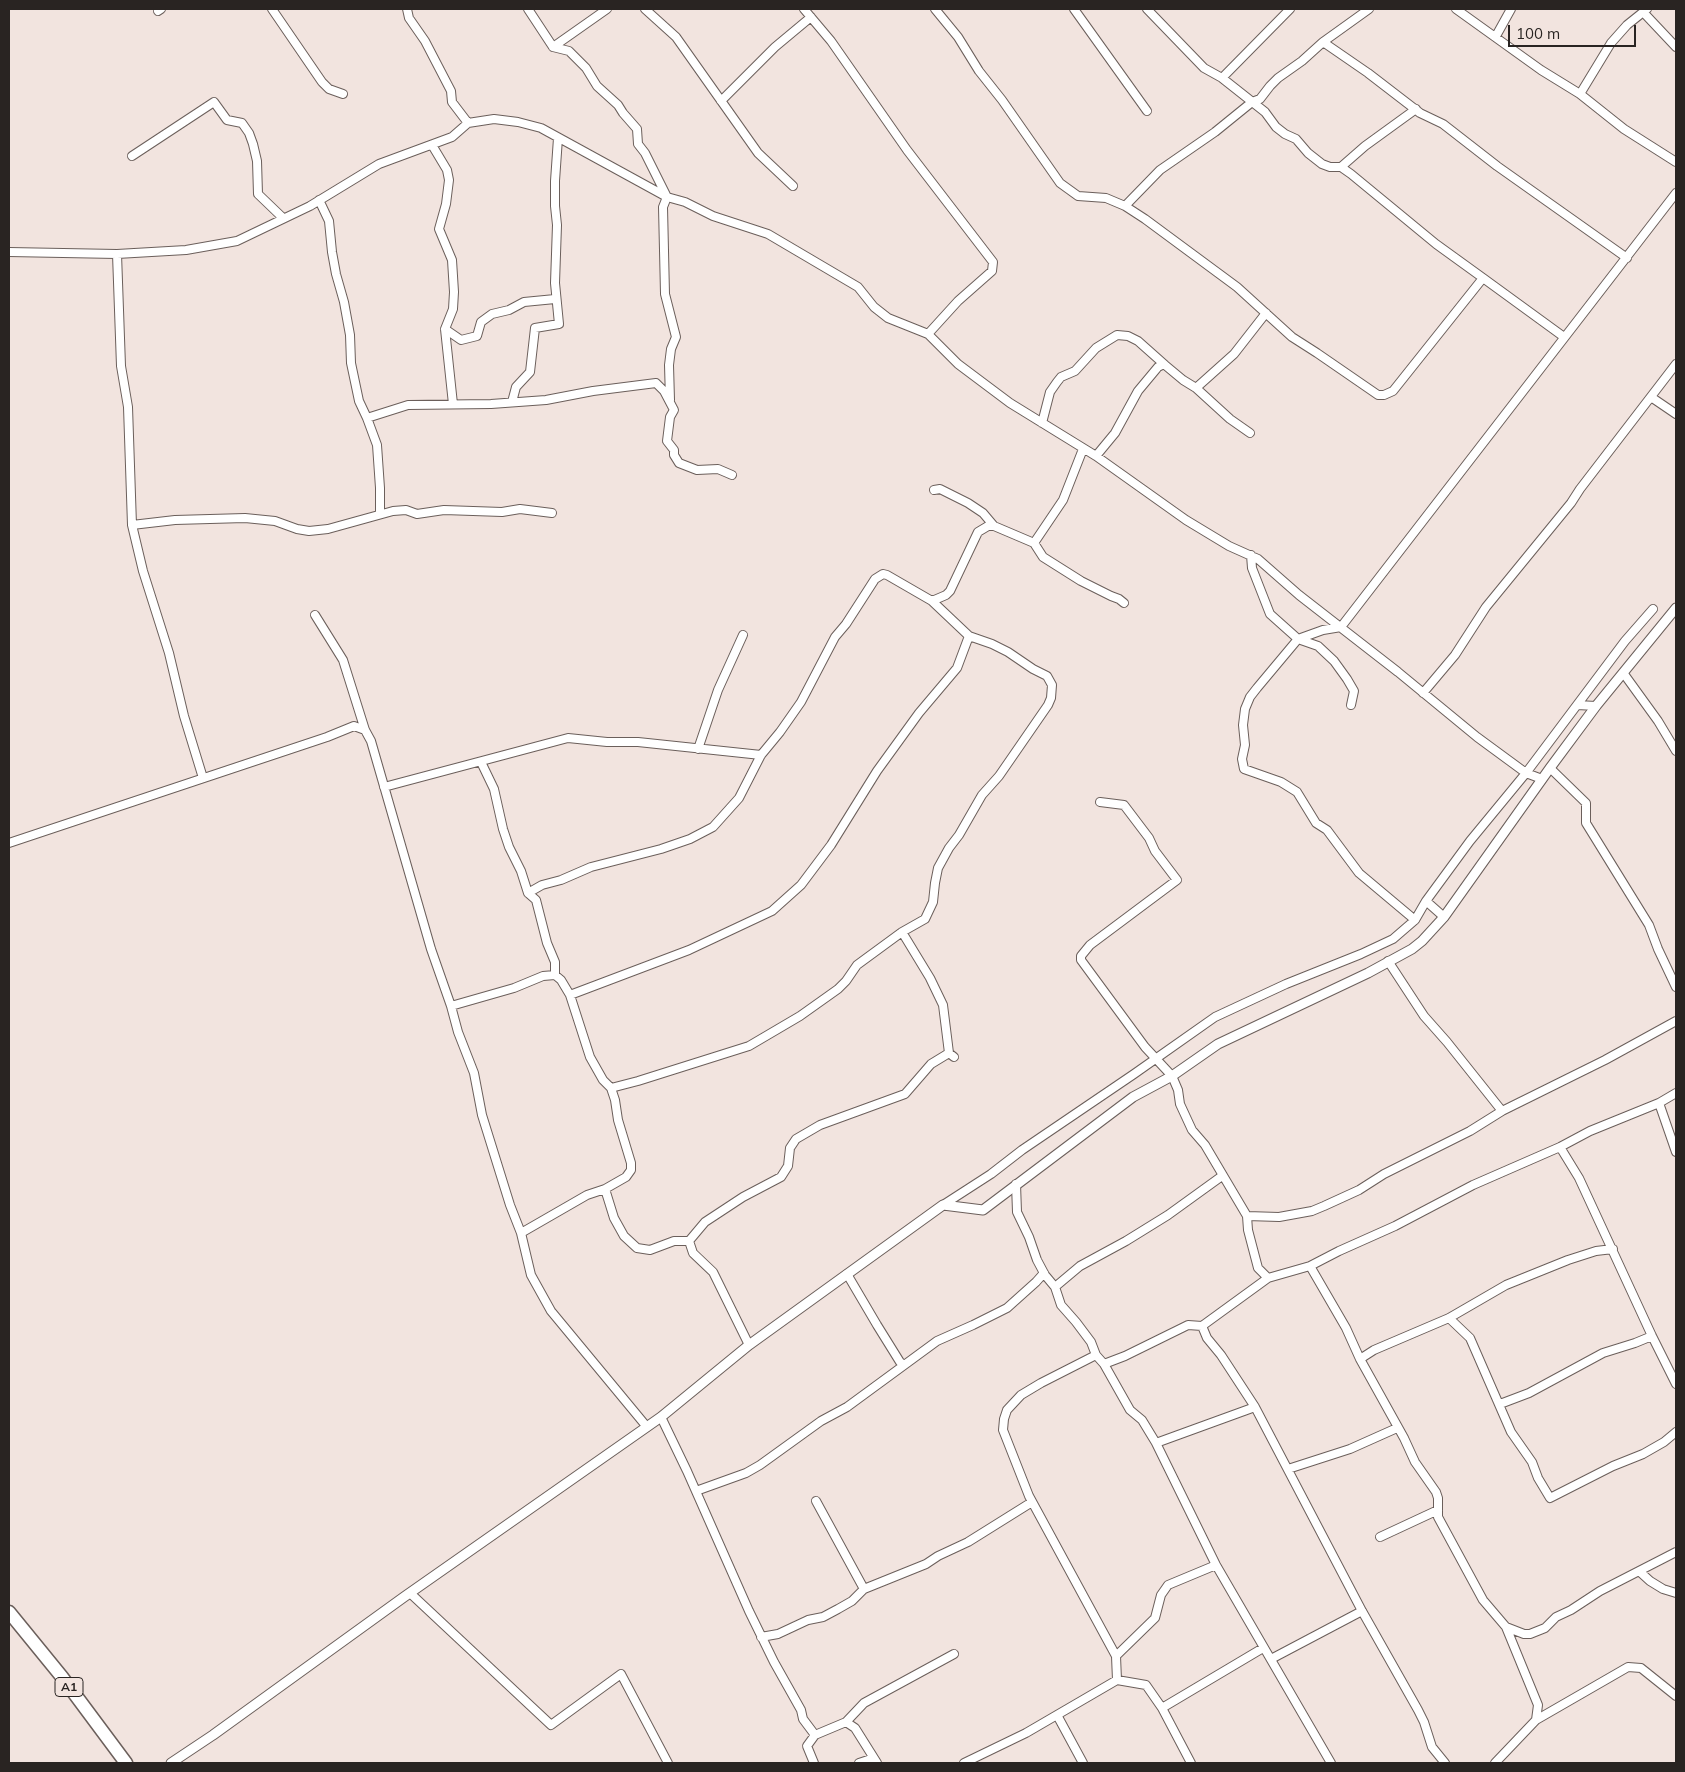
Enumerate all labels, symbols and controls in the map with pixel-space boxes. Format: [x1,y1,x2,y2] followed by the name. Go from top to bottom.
[1510,15,1638,47] scale bar
[1516,24,1560,43] text: 100 m
[55,1678,83,1696] road number: A1

